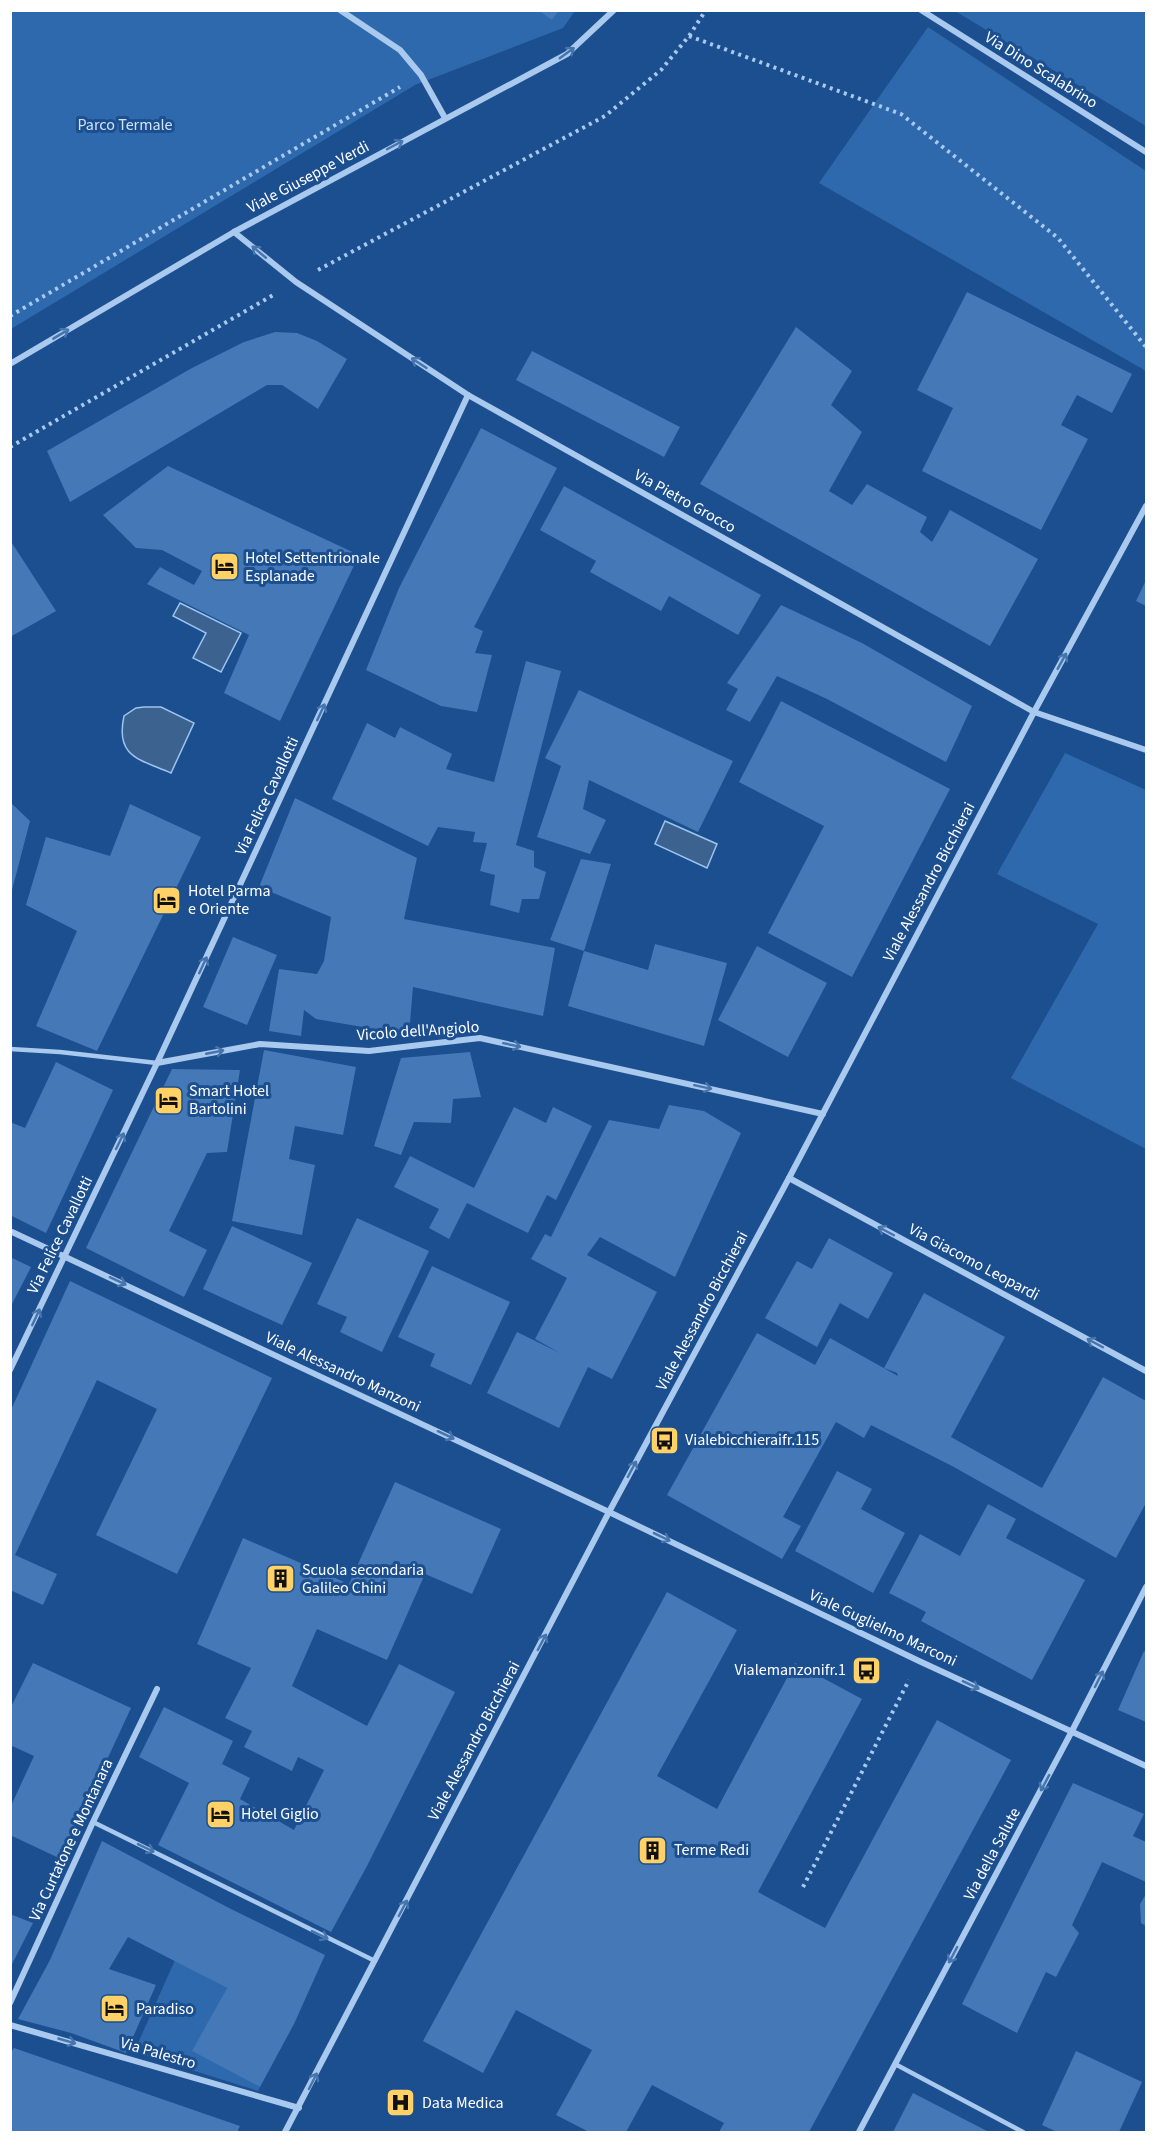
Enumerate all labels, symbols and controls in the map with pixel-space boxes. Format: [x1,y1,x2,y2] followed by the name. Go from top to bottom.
[980,26,1102,114] street label: Via Dino Scalabrino
[558,47,574,59] one-way arrow
[77,114,173,136] park label: Parco Termale
[243,135,373,219] street label: Viale Giuseppe Verdi
[386,139,404,150] one-way arrow
[251,246,267,259] one-way arrow
[52,327,69,339] one-way arrow
[411,356,428,369] one-way arrow
[630,464,740,538] street label: Via Pietro Grocco
[245,547,380,587] place label: Hotel Settentrionale Esplanade
[208,551,240,583] hotel icon: Hotel Settentrionale Esplanade
[1057,652,1068,670] one-way arrow
[315,703,327,721] one-way arrow
[230,733,304,859] street label: Via Felice Cavallotti
[878,798,980,966] street label: Viale Alessandro Bicchierai
[188,880,271,920] place label: Hotel Parma e Oriente
[151,884,183,916] hotel icon: Hotel Parma e Oriente
[198,956,210,974] one-way arrow
[356,1016,480,1046] street label: Vicolo dell'Angiolo
[502,1040,521,1051] one-way arrow
[204,1046,224,1057] one-way arrow
[189,1080,269,1120] place label: Smart Hotel Bartolini
[692,1082,712,1093] one-way arrow
[152,1084,184,1116] hotel icon: Smart Hotel Bartolini
[114,1133,126,1150] one-way arrow
[22,1172,98,1298] street label: Via Felice Cavallotti
[905,1218,1043,1306] street label: Via Giacomo Leopardi
[878,1224,896,1236] one-way arrow
[651,1227,753,1395] street label: Viale Alessandro Bicchierai
[108,1275,126,1287] one-way arrow
[30,1308,42,1326] one-way arrow
[262,1326,424,1418] street label: Viale Alessandro Manzoni
[1087,1337,1104,1349] one-way arrow
[648,1424,680,1456] bus stop icon: Vialebicchieraifr.115
[685,1429,819,1451] place label: Vialebicchieraifr.115
[437,1430,455,1442] one-way arrow
[626,1461,638,1478] one-way arrow
[653,1532,671,1544] one-way arrow
[302,1559,424,1599] place label: Scuola secondaria Galileo Chini
[265,1563,297,1595] building icon: Scuola secondaria Galileo Chini
[806,1584,960,1672] street label: Viale Guglielmo Marconi
[536,1633,548,1651] one-way arrow
[851,1654,883,1686] bus stop icon: Vialemanzonifr.1
[423,1657,525,1825] street label: Viale Alessandro Bicchierai
[734,1659,846,1681] place label: Vialemanzonifr.1
[1093,1671,1105,1688] one-way arrow
[961,1679,979,1691] one-way arrow
[24,1755,118,1925] street label: Via Curtatone e Montanara
[1039,1773,1050,1791] one-way arrow
[204,1798,236,1830] hotel icon: Hotel Giglio
[241,1803,319,1825] place label: Hotel Giglio
[958,1804,1026,1904] street label: Via della Salute
[637,1834,669,1866] building icon: Terme Redi
[674,1839,749,1861] place label: Terme Redi
[136,1843,154,1855] one-way arrow
[397,1899,409,1917] one-way arrow
[311,1929,329,1941] one-way arrow
[947,1945,958,1963] one-way arrow
[99,1993,131,2025] hotel icon: Paradiso
[136,1998,194,2020] place label: Paradiso
[118,2032,198,2074] street label: Via Palestro
[57,2036,76,2047] one-way arrow
[307,2072,319,2090] one-way arrow
[385,2087,417,2119] hospital icon: Data Medica
[422,2092,504,2114] place label: Data Medica

